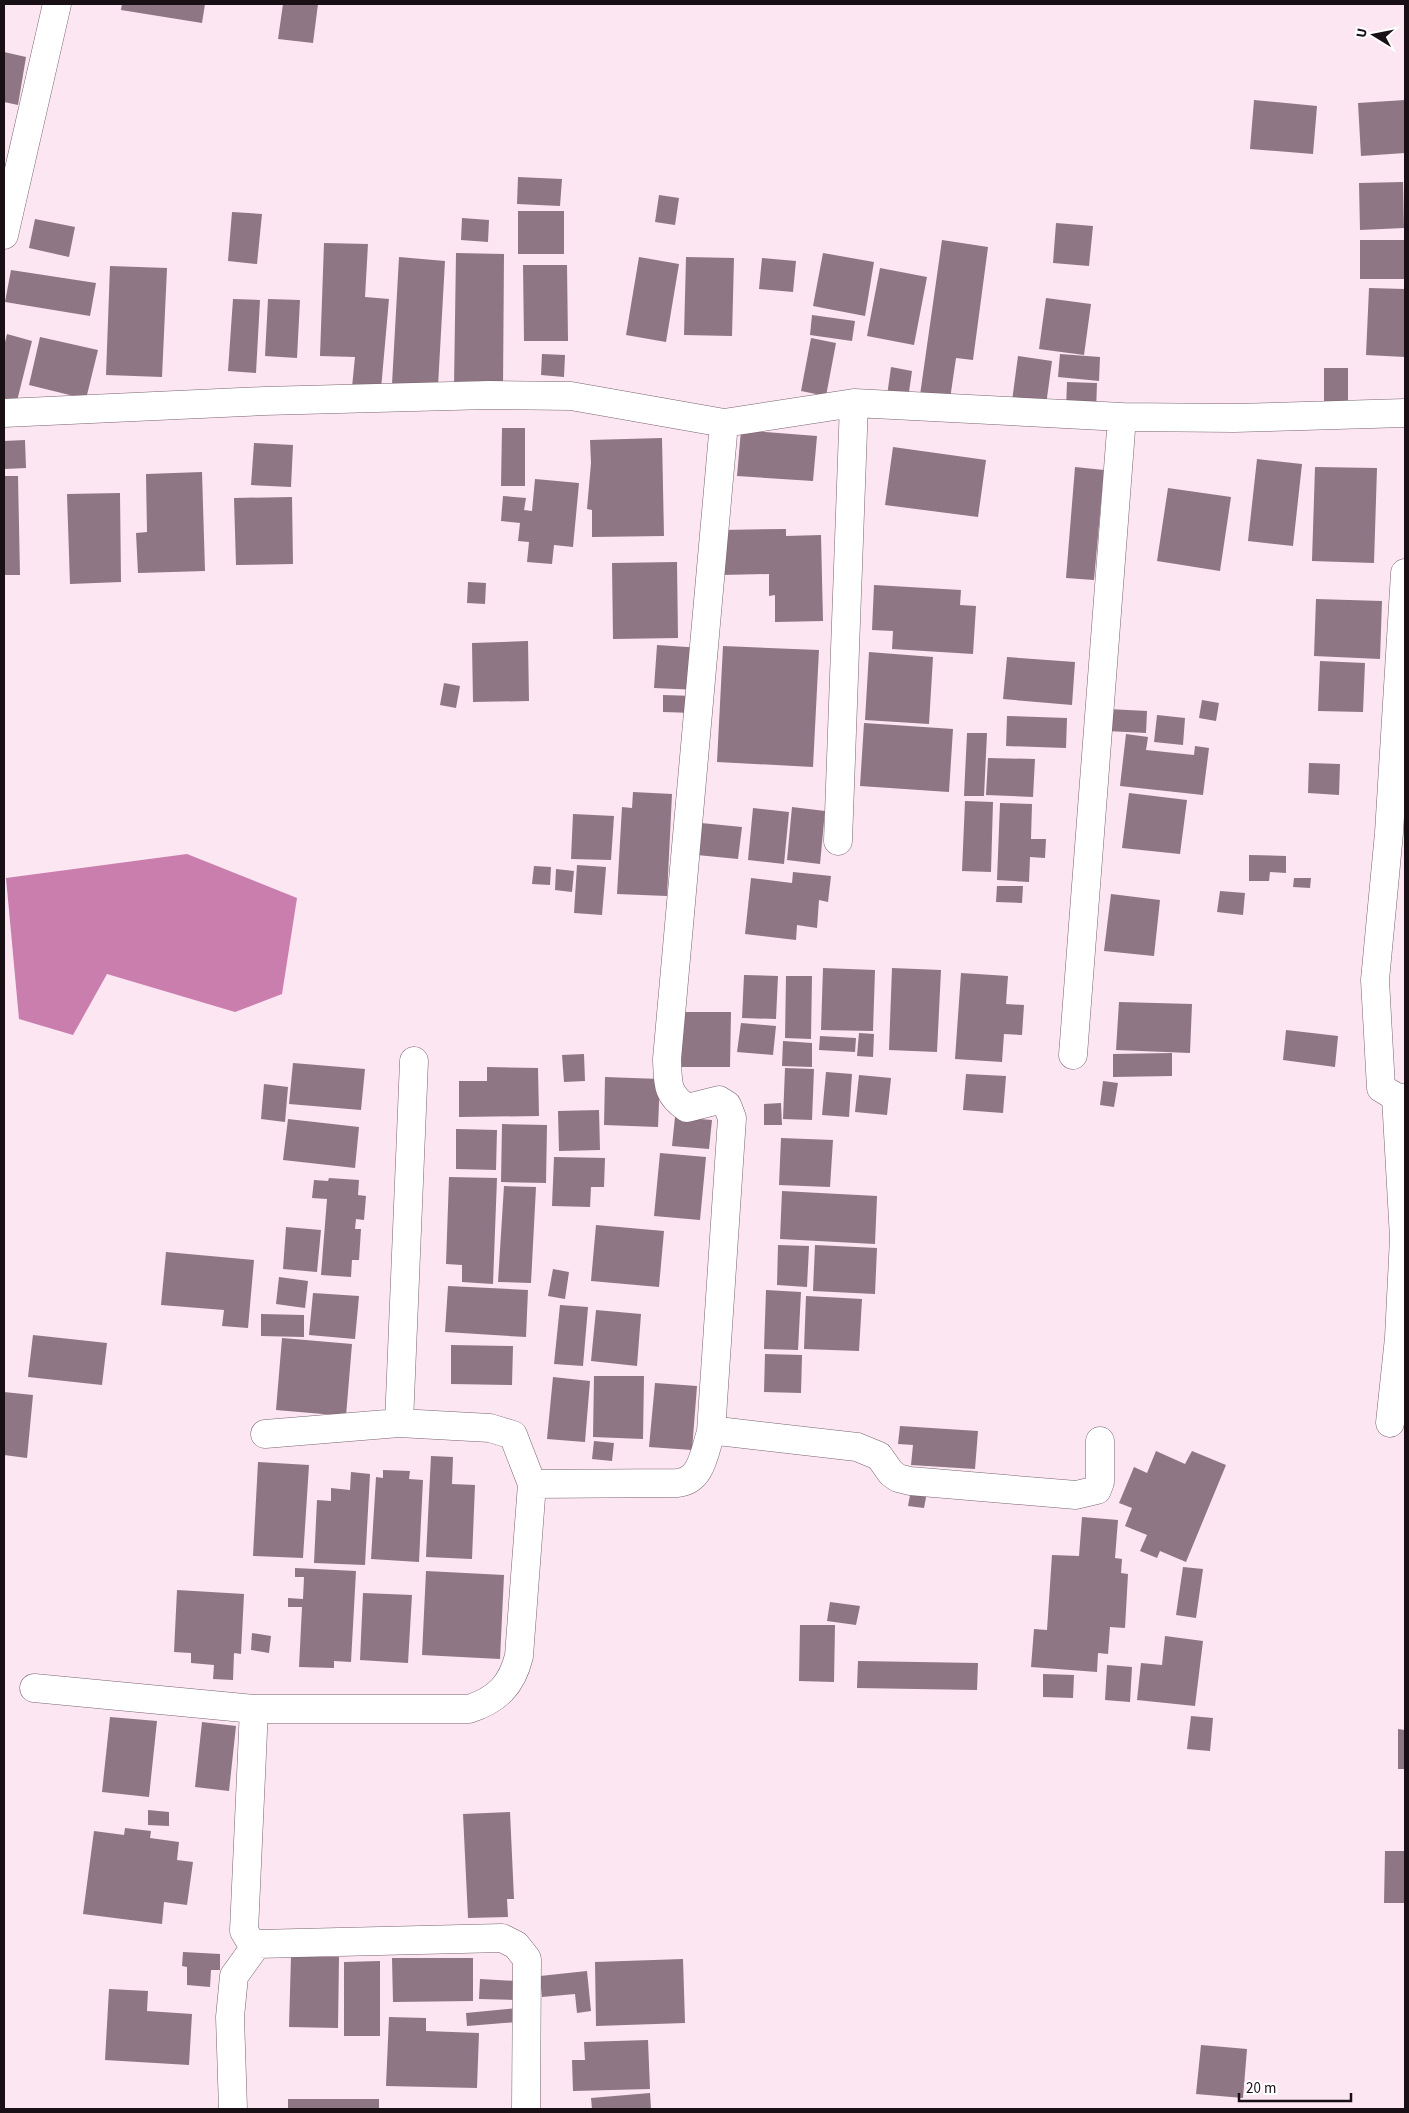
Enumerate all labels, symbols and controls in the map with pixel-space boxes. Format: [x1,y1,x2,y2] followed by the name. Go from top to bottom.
[1349,10,1399,60] north arrow
[1352,27,1373,39] text: U
[1239,2070,1352,2102] scale bar
[1246,2078,1276,2099] text: 20 m

